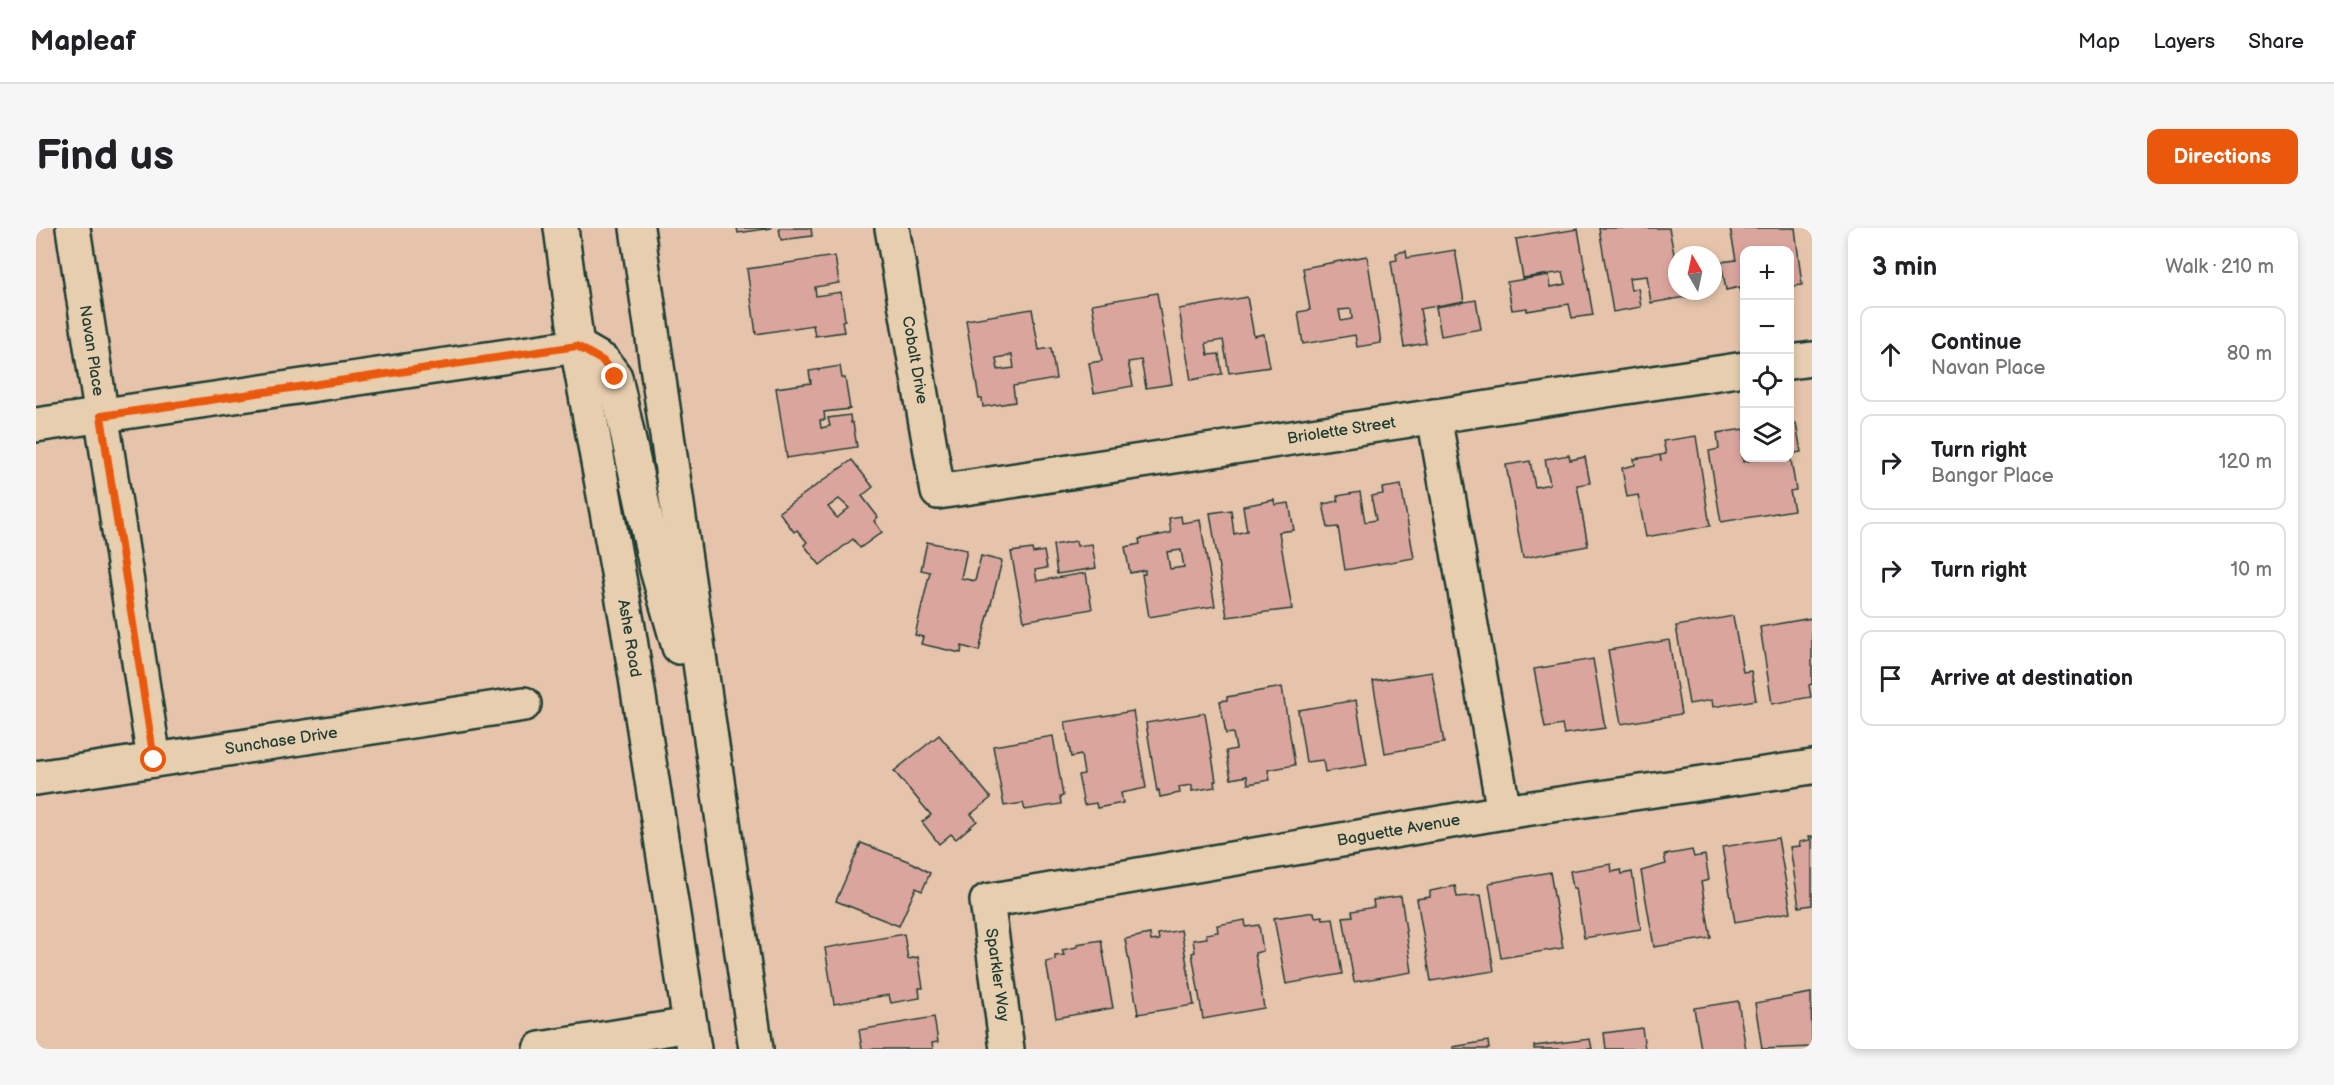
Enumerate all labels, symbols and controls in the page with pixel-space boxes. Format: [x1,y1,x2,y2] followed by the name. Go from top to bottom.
[30,25,136,58] text: Mapleaf
[2078,29,2120,54] text: Map
[2153,29,2215,54] text: Layers
[2248,29,2304,54] text: Share
[2147,129,2298,184] button: Directions
[36,131,174,182] text: Find us
[1668,246,1722,300] north arrow
[1740,246,1794,462] map controls
[1740,246,1794,300] button: +
[1872,252,1937,283] text: 3 min
[2165,255,2274,279] text: Walk · 210 m
[1740,300,1794,354] button: −
[75,304,108,398] street label: Navan Place
[898,315,932,406] street label: Cobalt Drive
[1931,329,2021,356] text: Continue
[1874,338,1907,371] icon: ahead
[2227,342,2272,366] text: 80 m
[1740,354,1794,408] button: locate
[1931,356,2045,380] text: Navan Place
[601,363,627,389] route end
[1740,408,1794,462] button: layers
[1286,413,1397,448] street label: Briolette Street
[1931,437,2027,464] text: Turn right
[1874,446,1907,479] icon: right
[2219,450,2272,474] text: 120 m
[1931,464,2054,488] text: Bangor Place
[1874,554,1907,587] icon: right
[1931,557,2027,584] text: Turn right
[2231,558,2272,582] text: 10 m
[614,598,645,678] street label: Ashe Road
[1874,662,1907,695] icon: arrive
[1931,665,2133,692] text: Arrive at destination
[224,723,339,759] street label: Sunchase Drive
[140,746,166,772] route start
[1336,810,1462,850] street label: Baguette Avenue
[981,927,1013,1024] street label: Sparkler Way

